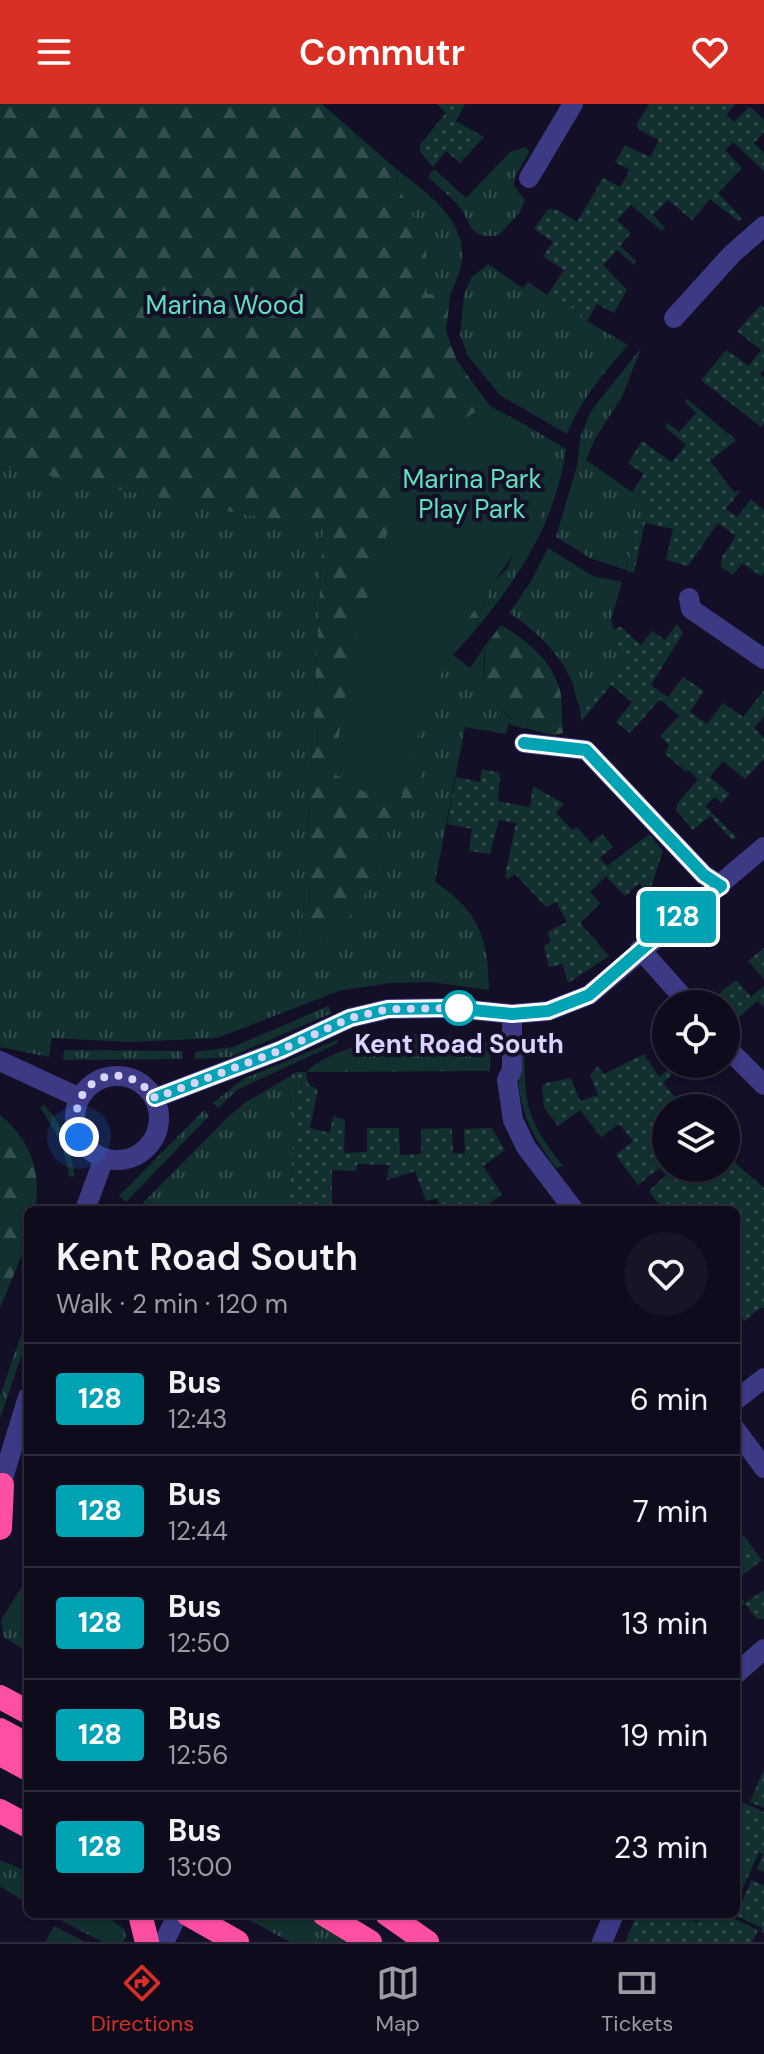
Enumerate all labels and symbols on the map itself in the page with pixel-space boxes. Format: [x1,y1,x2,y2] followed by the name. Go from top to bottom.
[146,288,304,322] park label: Marina Wood
[402,462,542,526] park label: Marina Park Play Park
[632,891,724,943] line badge: 128
[442,991,476,1025] marker: Kent Road South
[354,1027,564,1061] place label: Kent Road South
[59,1117,99,1157] your location

